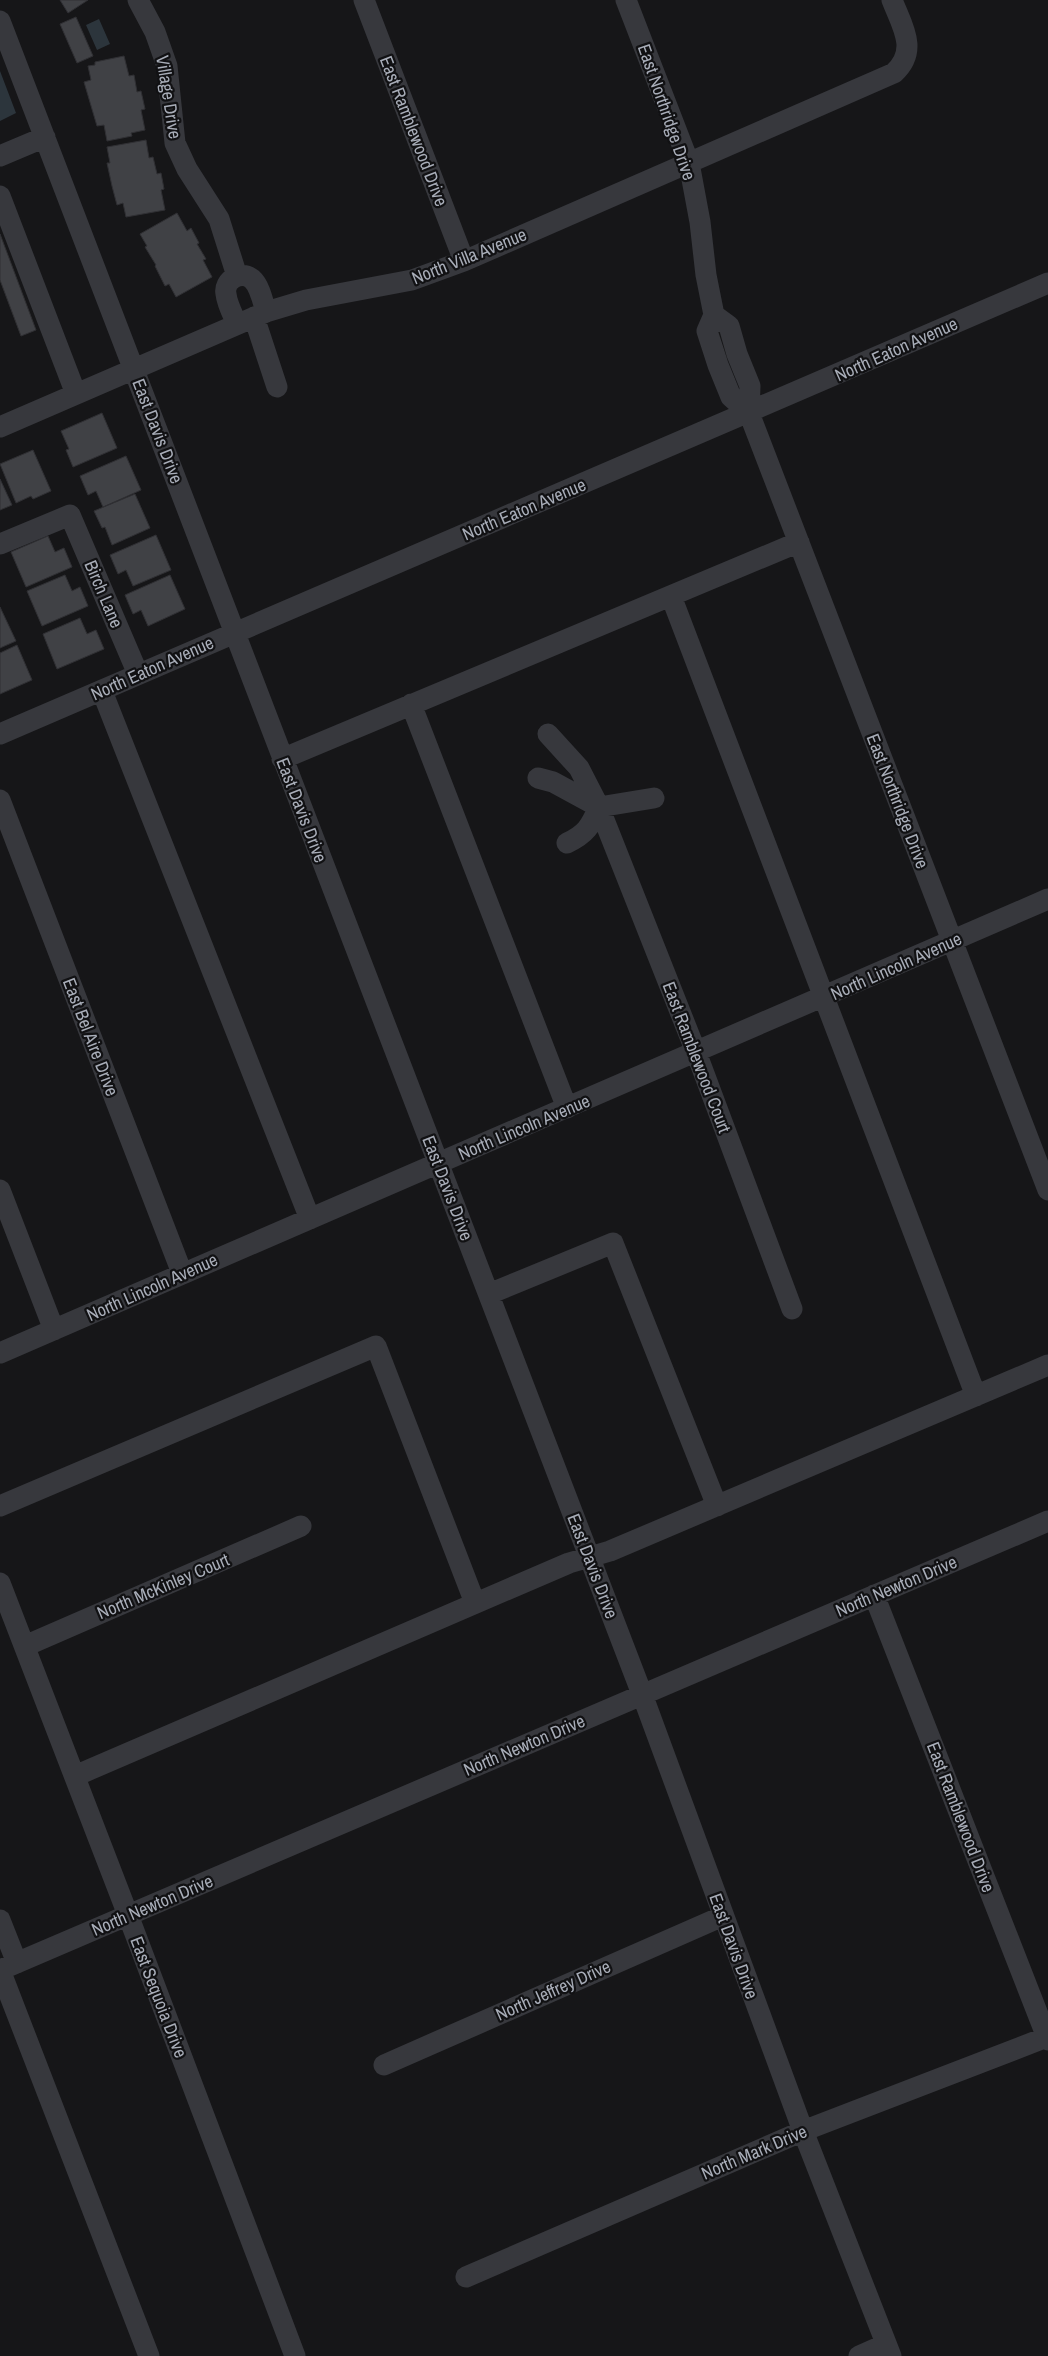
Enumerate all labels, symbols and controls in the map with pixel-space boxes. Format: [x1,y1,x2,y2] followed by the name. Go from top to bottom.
[632,40,702,184] street label: East Northridge Drive
[374,52,454,210] street label: East Ramblewood Drive
[150,53,188,141] street label: Village Drive
[408,222,530,290] street label: North Villa Avenue
[831,311,961,387] street label: North Eaton Avenue
[126,375,190,487] street label: East Davis Drive
[458,472,590,546] street label: North Eaton Avenue
[79,556,129,632] street label: Birch Lane
[87,630,217,706] street label: North Eaton Avenue
[861,730,935,872] street label: East Northridge Drive
[270,754,334,866] street label: East Davis Drive
[827,926,965,1006] street label: North Lincoln Avenue
[57,974,125,1100] street label: East Bel Aire Drive
[657,978,737,1136] street label: East Ramblewood Court
[454,1088,594,1166] street label: North Lincoln Avenue
[416,1132,480,1244] street label: East Davis Drive
[83,1247,221,1327] street label: North Lincoln Avenue
[561,1510,625,1622] street label: East Davis Drive
[93,1547,233,1625] street label: North McKinley Court
[831,1549,961,1623] street label: North Newton Drive
[459,1708,589,1782] street label: North Newton Drive
[921,1738,1001,1896] street label: East Ramblewood Drive
[87,1868,217,1942] street label: North Newton Drive
[703,1890,765,2002] street label: East Davis Drive
[124,1933,194,2061] street label: East Sequoia Drive
[491,1953,615,2027] street label: North Jeffrey Drive
[697,2119,811,2185] street label: North Mark Drive

